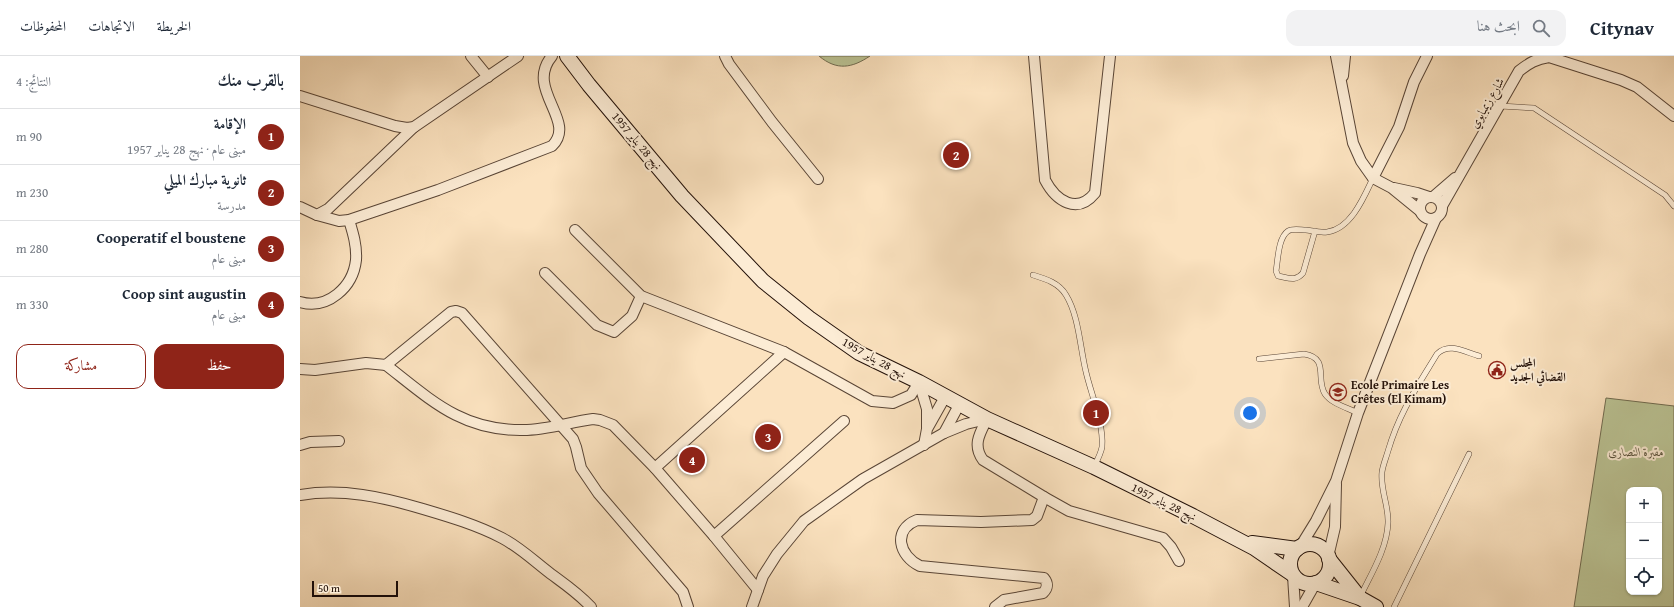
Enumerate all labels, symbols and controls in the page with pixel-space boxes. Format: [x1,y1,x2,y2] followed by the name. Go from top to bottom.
[1286,10,1566,46] search box
[1590,14,1654,42] text: Citynav
[1477,15,1520,36] text: ابحث هنا
[20,16,66,36] text: المحفوظات
[88,16,135,36] text: الاتجاهات
[157,16,191,36] text: الخريطة
[1530,17,1552,39] icon: search
[217,67,284,92] text: بالقرب منك
[16,72,51,91] text: النتائج: 4
[1465,74,1511,133] street label: شارع زيمبابوي
[606,108,667,175] street label: نهج 28 يناير 1957
[214,113,246,134] text: الإقامة
[16,127,42,146] text: 90 m
[268,127,274,146] text: 1
[127,140,246,159] text: مبنى عام · نهج 28 يناير 1957
[943,140,969,170] pin: 2
[164,169,246,190] text: ثانوية مبارك الميلي
[16,183,48,202] text: 230 m
[268,183,274,202] text: 2
[217,196,246,215] text: مدرسة
[97,227,246,248] text: Cooperatif el boustene
[16,239,48,258] text: 280 m
[268,239,274,258] text: 3
[212,249,246,268] text: مبنى عام
[122,283,246,304] text: Coop sint augustin
[16,295,48,314] text: 330 m
[268,295,274,314] text: 4
[212,305,246,324] text: مبنى عام
[838,333,909,385] street label: نهج 28 يناير 1957
[16,344,146,389] button: مشاركة
[154,344,284,389] button: حفظ
[1510,354,1566,387] place label: المجلس القضائي الجديد
[1487,360,1507,380] public building icon: المجلس القضائي الجديد
[1351,376,1449,407] place label: Ecole Primaire Les Crêtes (El Kimam)
[1328,382,1348,402] school or university icon: Ecole Primaire Les Crêtes (El Kimam)
[1083,398,1109,428] pin: 1
[1240,403,1260,423] your location
[755,422,781,452] pin: 3
[1608,443,1664,460] park label: مقبرة النصارى
[679,445,705,475] pin: 4
[1127,478,1200,527] street label: نهج 28 يناير 1957
[1626,487,1662,595] map controls
[1626,487,1662,523] button: +
[1626,523,1662,559] button: −
[1626,559,1662,595] button: locate
[312,579,398,598] scale bar
[318,580,340,596] text: 50 m

